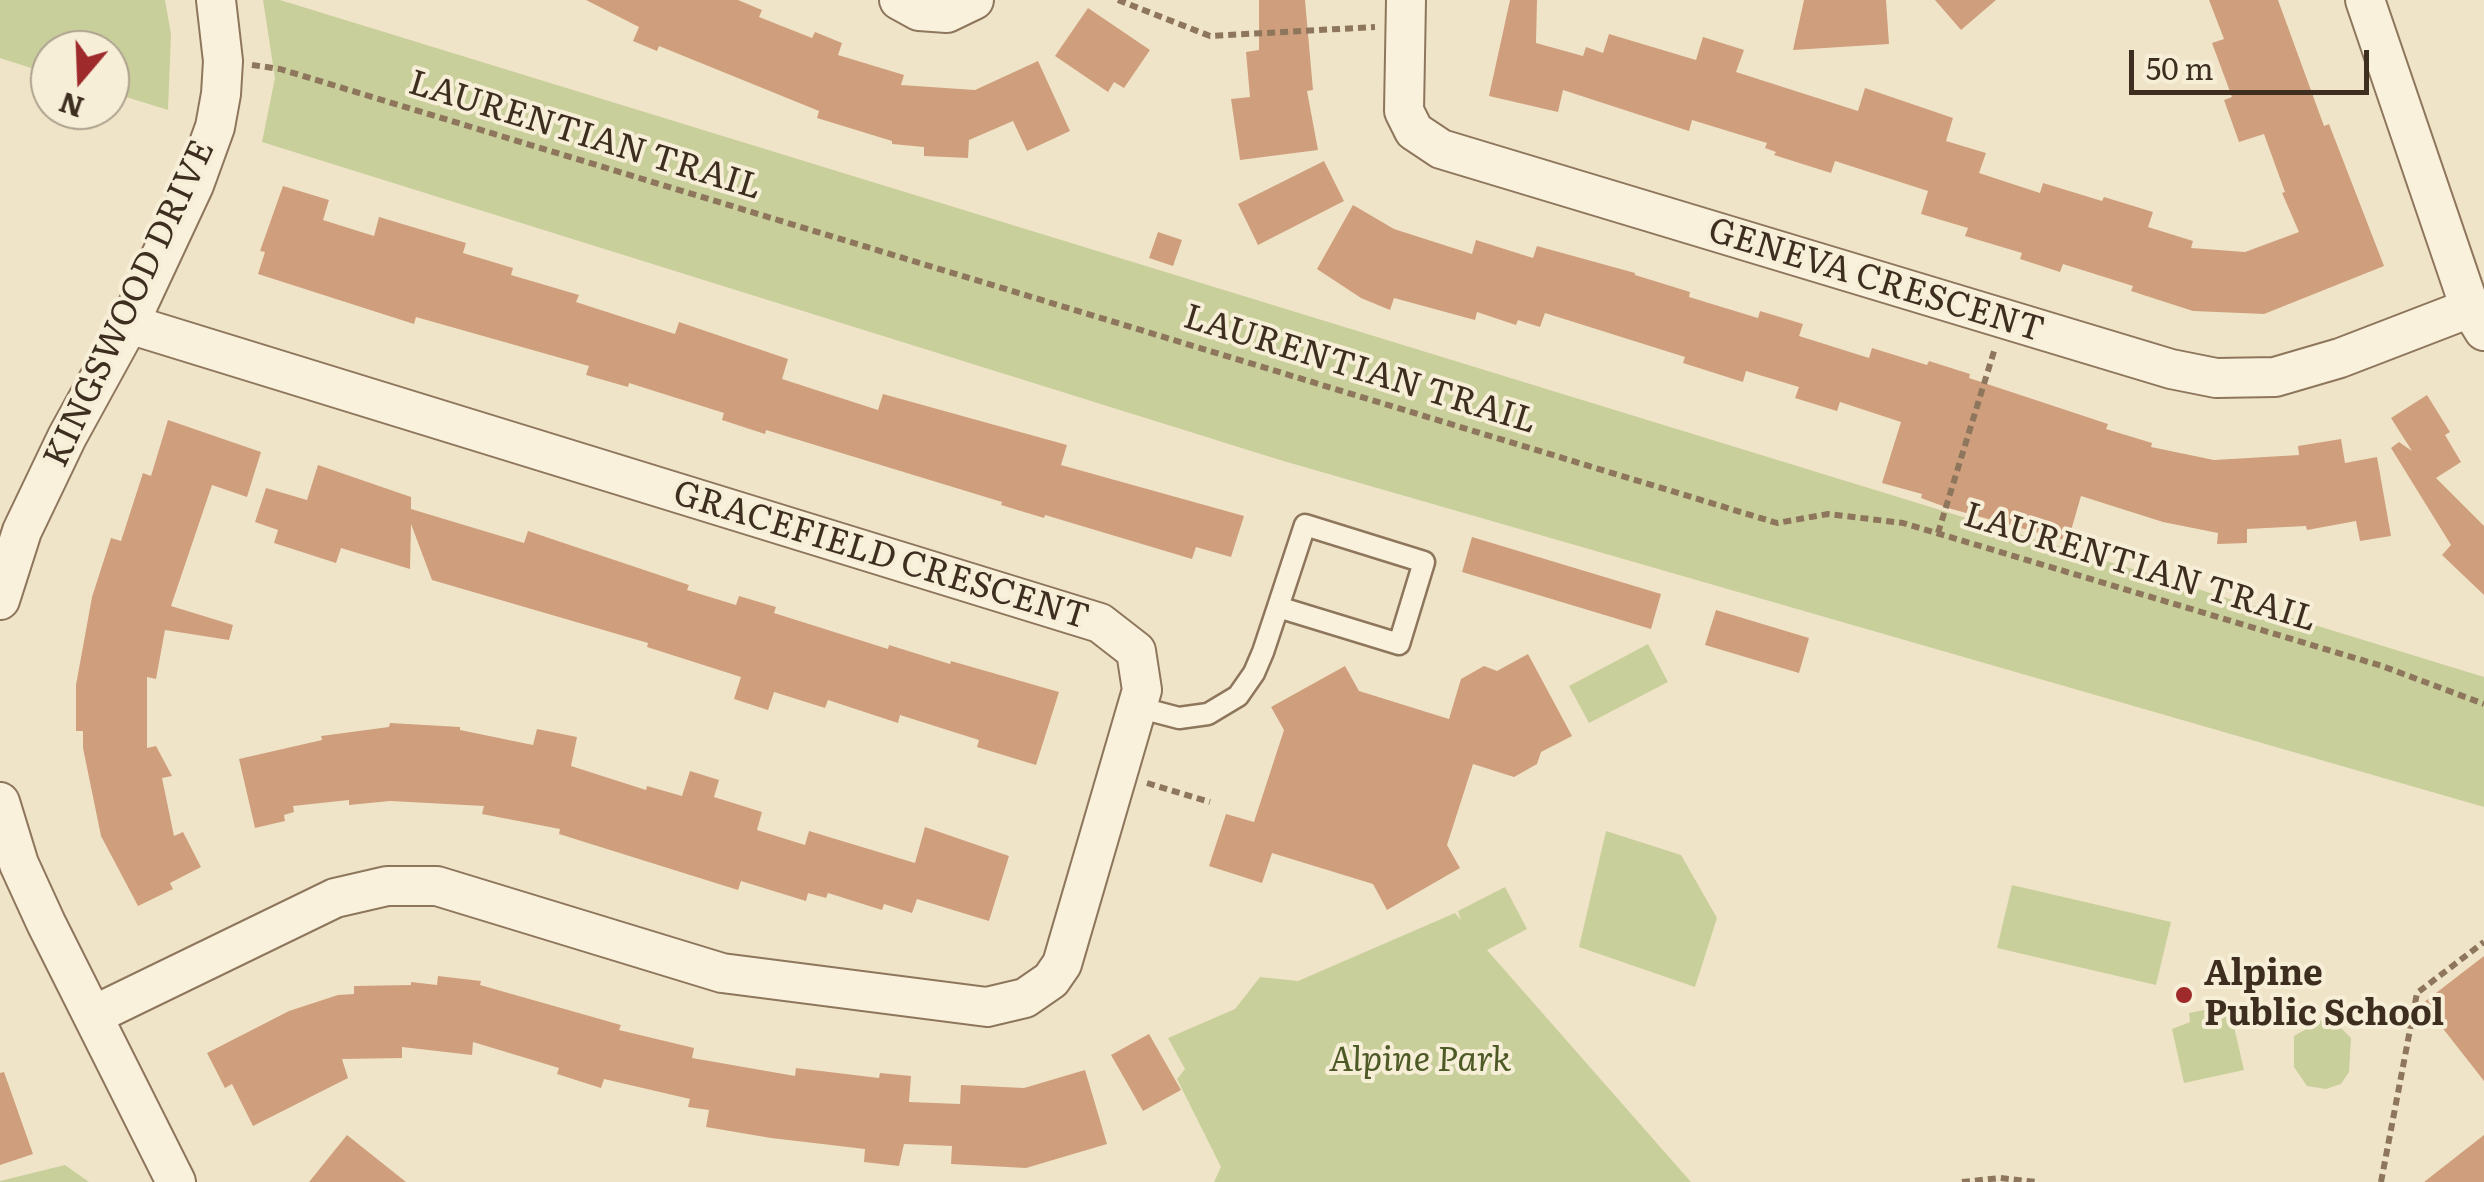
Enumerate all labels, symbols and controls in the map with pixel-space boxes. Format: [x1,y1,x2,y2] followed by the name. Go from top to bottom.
[30,30,130,130] north arrow
[2134,30,2374,92] scale bar
[2146,45,2214,89] text: 50 m
[404,62,766,210] street label: LAURENTIAN TRAIL
[53,83,89,130] text: N
[36,134,224,474] street label: KINGSWOOD DRIVE
[1703,210,2049,352] street label: GENEVA CRESCENT
[1179,296,1541,444] street label: LAURENTIAN TRAIL
[668,473,1094,639] street label: GRACEFIELD CRESCENT
[1959,494,2321,642] street label: LAURENTIAN TRAIL
[2204,954,2444,1036] place label: Alpine Public School
[2173,984,2195,1006] marker: Alpine Public School
[1329,1040,1511,1082] park label: Alpine Park

